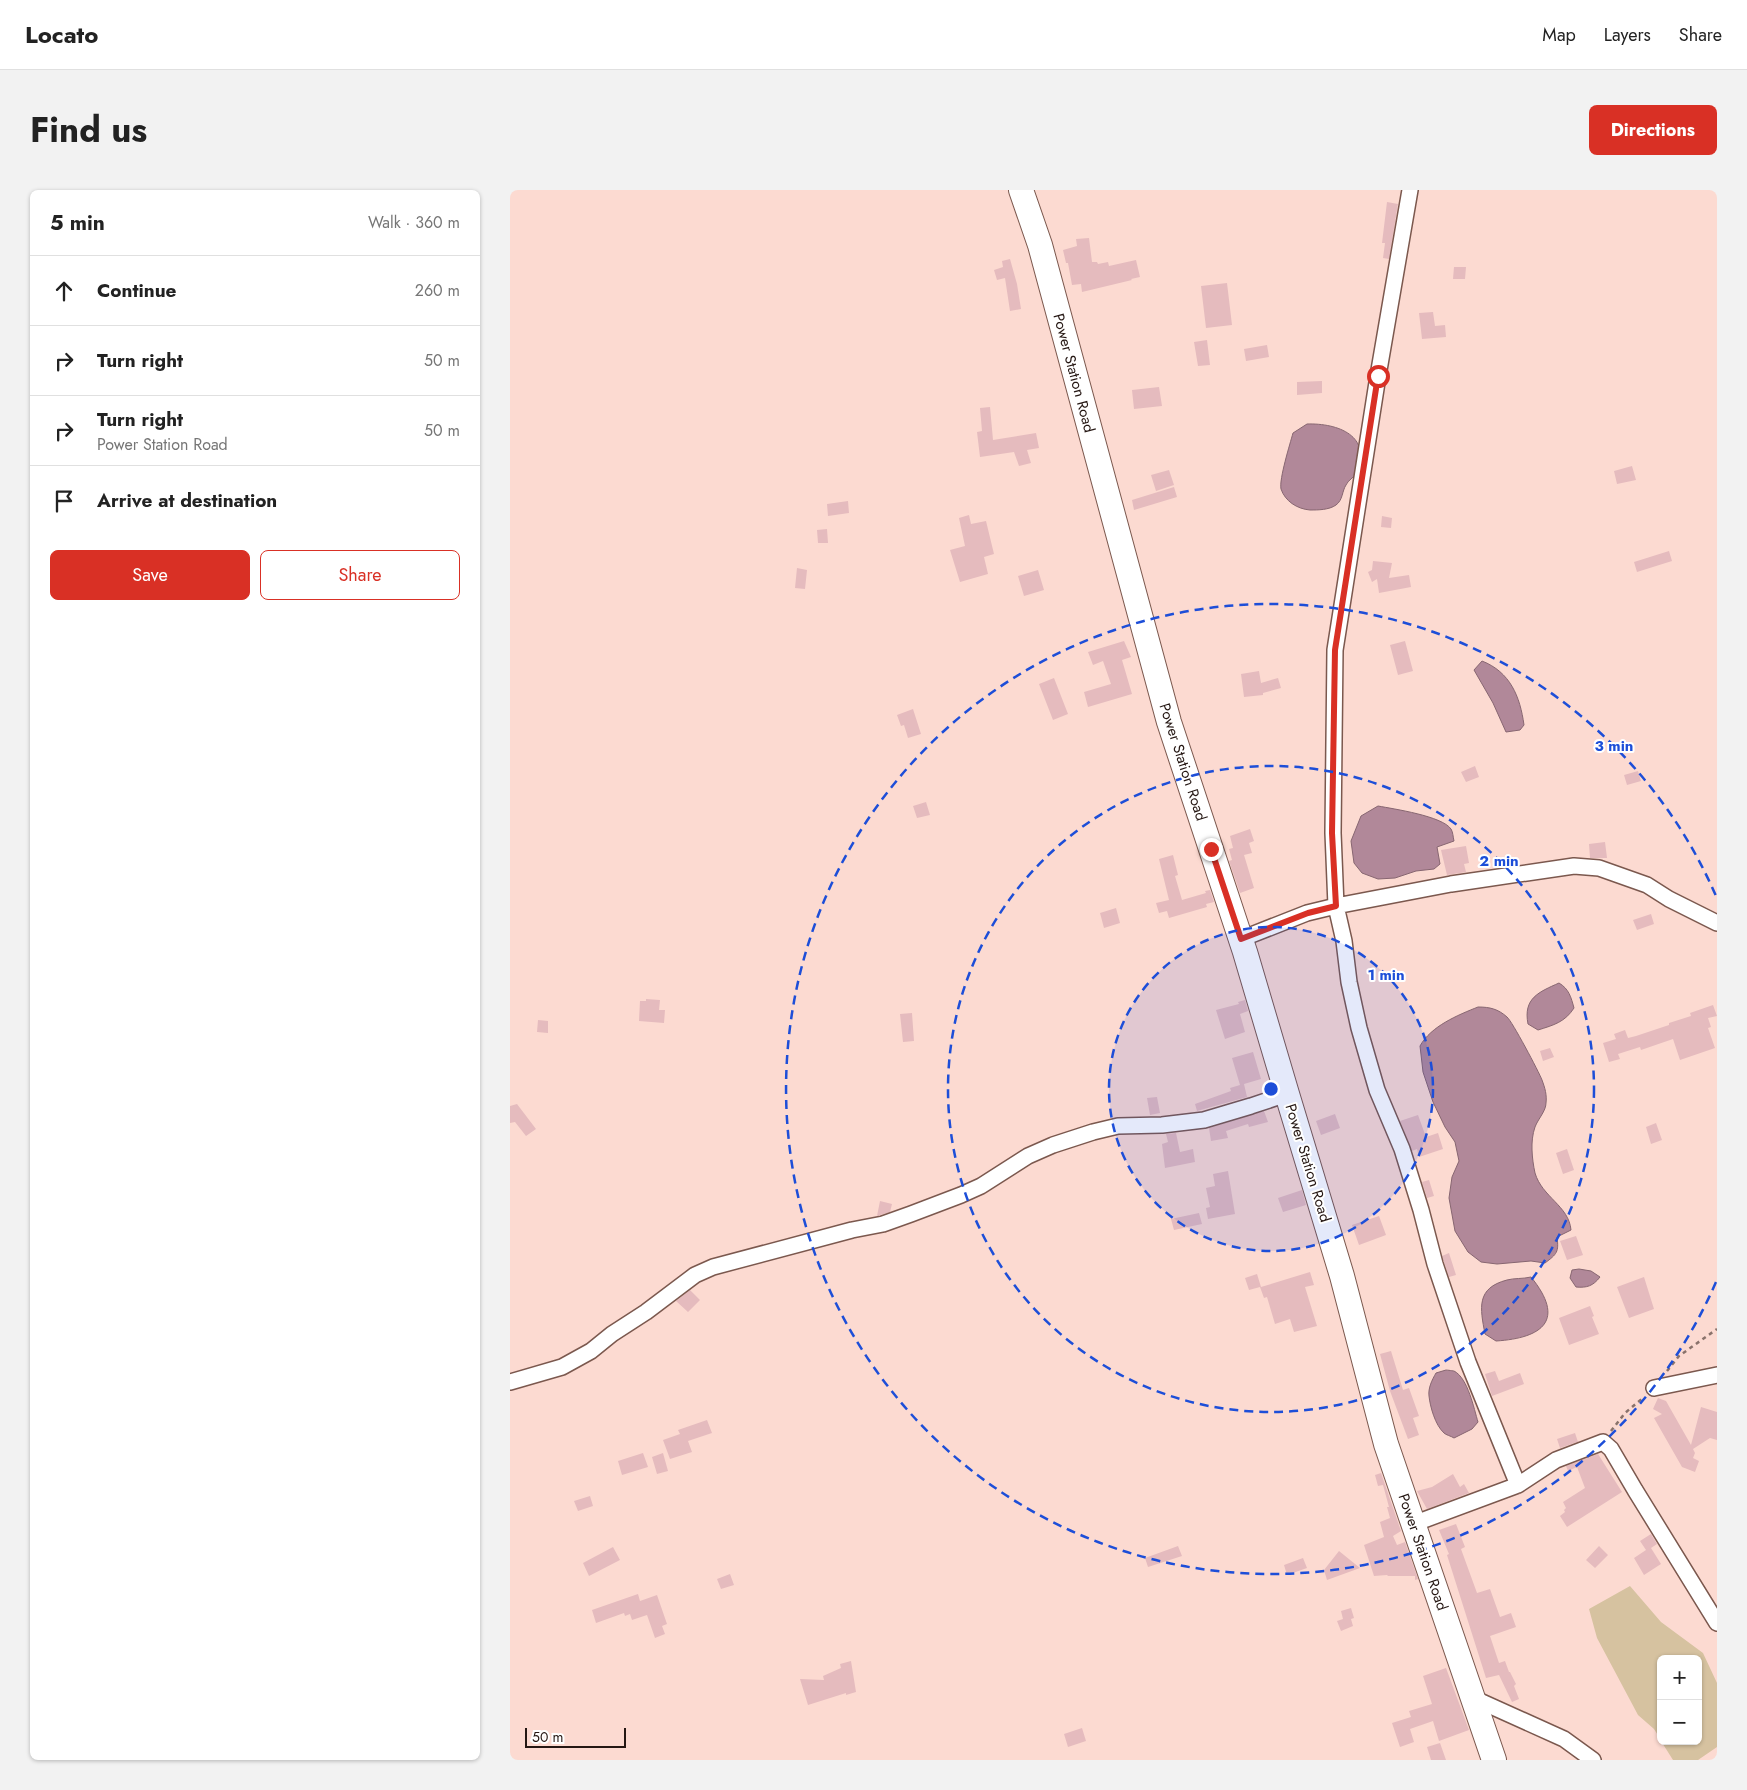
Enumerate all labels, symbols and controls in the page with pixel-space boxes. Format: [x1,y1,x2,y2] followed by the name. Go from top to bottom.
[25,17,98,52] text: Locato
[1542,22,1576,48] text: Map
[1604,22,1651,48] text: Layers
[1679,22,1722,48] text: Share
[30,105,147,155] text: Find us
[1589,105,1717,155] button: Directions
[50,208,105,238] text: 5 min
[368,211,460,234] text: Walk · 360 m
[50,277,78,305] icon: ahead
[97,277,176,304] text: Continue
[415,279,460,302] text: 260 m
[1048,311,1100,435] street label: Power Station Road
[50,347,78,375] icon: right
[97,347,183,374] text: Turn right
[424,349,460,372] text: 50 m
[1367,365,1390,388] route start
[97,406,183,433] text: Turn right
[50,417,78,445] icon: right
[424,419,460,442] text: 50 m
[97,433,228,456] text: Power Station Road
[50,487,78,515] icon: arrive
[97,487,277,514] text: Arrive at destination
[50,550,250,600] button: Save
[260,550,460,600] button: Share
[1154,700,1212,824] street label: Power Station Road
[1595,735,1633,757] text: 3 min
[1200,838,1223,861] route end
[1479,850,1519,872] text: 2 min
[1367,964,1405,986] text: 1 min
[1262,1080,1280,1098] centre of rings
[1280,1101,1336,1225] street label: Power Station Road
[1393,1490,1453,1614] street label: Power Station Road
[1657,1655,1702,1745] map controls
[1657,1655,1702,1700] button: +
[1657,1700,1702,1745] button: −
[525,1725,626,1748] scale bar
[532,1727,563,1747] text: 50 m

